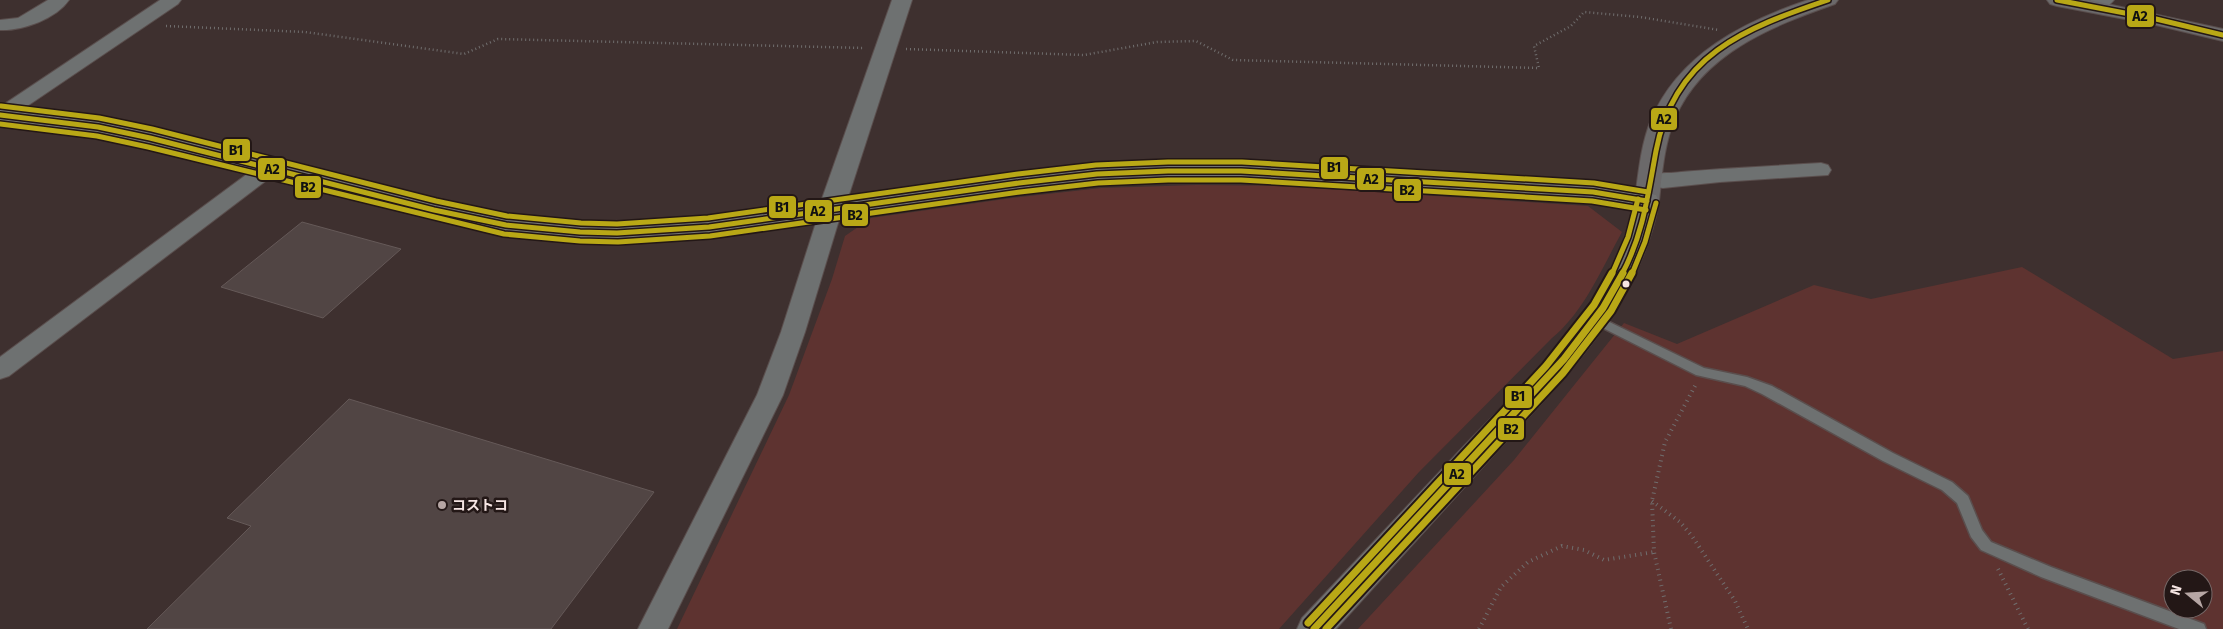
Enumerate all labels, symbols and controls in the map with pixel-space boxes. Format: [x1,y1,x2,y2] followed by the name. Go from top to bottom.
[2126,4,2155,28] line badge: A2
[2131,8,2148,25] text: A2
[1650,107,1678,131] line badge: A2
[1655,111,1672,128] text: A2
[222,138,251,162] line badge: B1
[229,142,243,159] text: B1
[1320,156,1349,180] line badge: B1
[257,157,286,181] line badge: A2
[1327,159,1341,176] text: B1
[263,161,280,178] text: A2
[1356,167,1385,191] line badge: A2
[1362,171,1379,188] text: A2
[294,175,322,199] line badge: B2
[1393,178,1422,202] line badge: B2
[300,179,316,196] text: B2
[1399,182,1415,199] text: B2
[768,195,797,219] line badge: B1
[775,199,789,216] text: B1
[804,199,833,223] line badge: A2
[809,203,826,220] text: A2
[841,203,869,227] line badge: B2
[847,207,863,224] text: B2
[1621,279,1631,289] unlabelled marker
[1504,385,1533,409] line badge: B1
[1511,388,1525,405] text: B1
[1497,417,1525,441] line badge: B2
[1503,421,1519,438] text: B2
[1443,462,1472,486] line badge: A2
[1448,466,1465,483] text: A2
[452,497,508,514] place label: コストコ
[436,499,448,511] marker: コストコ
[2163,569,2213,619] north arrow
[2167,583,2186,597] text: N

